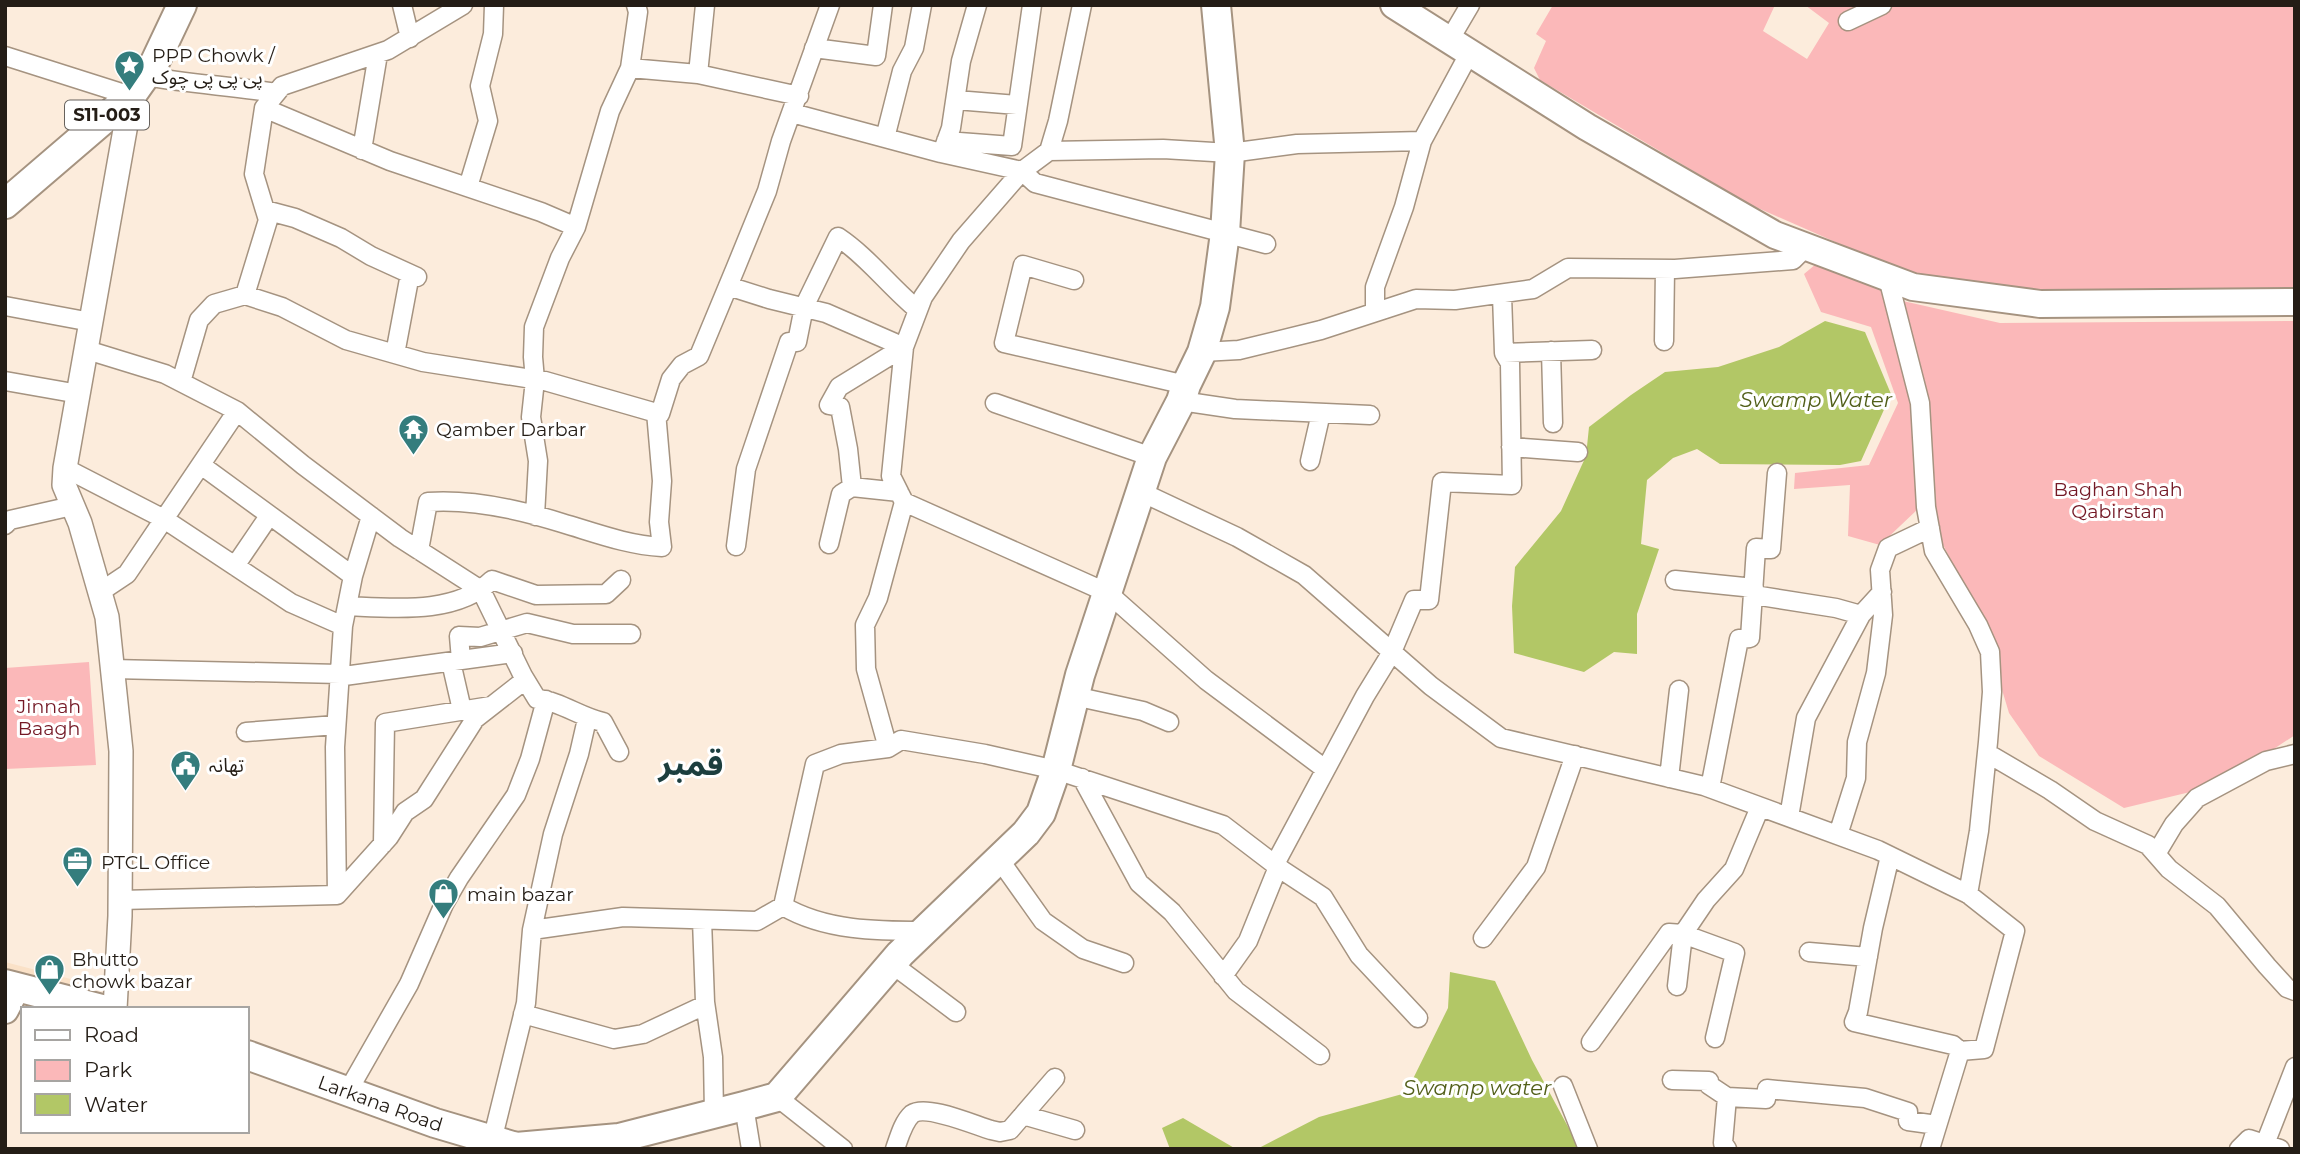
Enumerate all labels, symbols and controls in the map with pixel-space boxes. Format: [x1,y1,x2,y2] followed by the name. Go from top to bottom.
[152,44,277,90] place label: PPP Chowk / پی پی پی چوک
[112,49,146,93] place icon: PPP Chowk / پی پی پی چوک
[65,100,149,130] road number: S11-003
[1740,387,1893,412] water label: Swamp Water
[396,412,430,456] temple icon: Qamber Darbar
[436,418,586,441] place label: Qamber Darbar
[2053,478,2183,523] park label: Baghan Shah Qabirstan
[16,695,81,740] park label: Jinnah Baagh
[657,743,723,783] district label: قمبر
[169,748,203,792] public building icon: تھانہ
[209,754,244,777] place label: تھانہ
[61,845,95,889] office icon: PTCL Office
[101,851,210,874] place label: PTCL Office
[427,877,461,921] shop icon: main bazar
[467,883,574,906] place label: main bazar
[72,948,193,993] place label: Bhutto chowk bazar
[32,953,66,997] shop icon: Bhutto chowk bazar
[21,1007,248,1133] legend
[84,1022,139,1047] text: Road
[84,1057,132,1082] text: Park
[315,1071,445,1137] street label: Larkana Road
[1403,1075,1552,1100] water label: Swamp water
[84,1092,148,1117] text: Water

